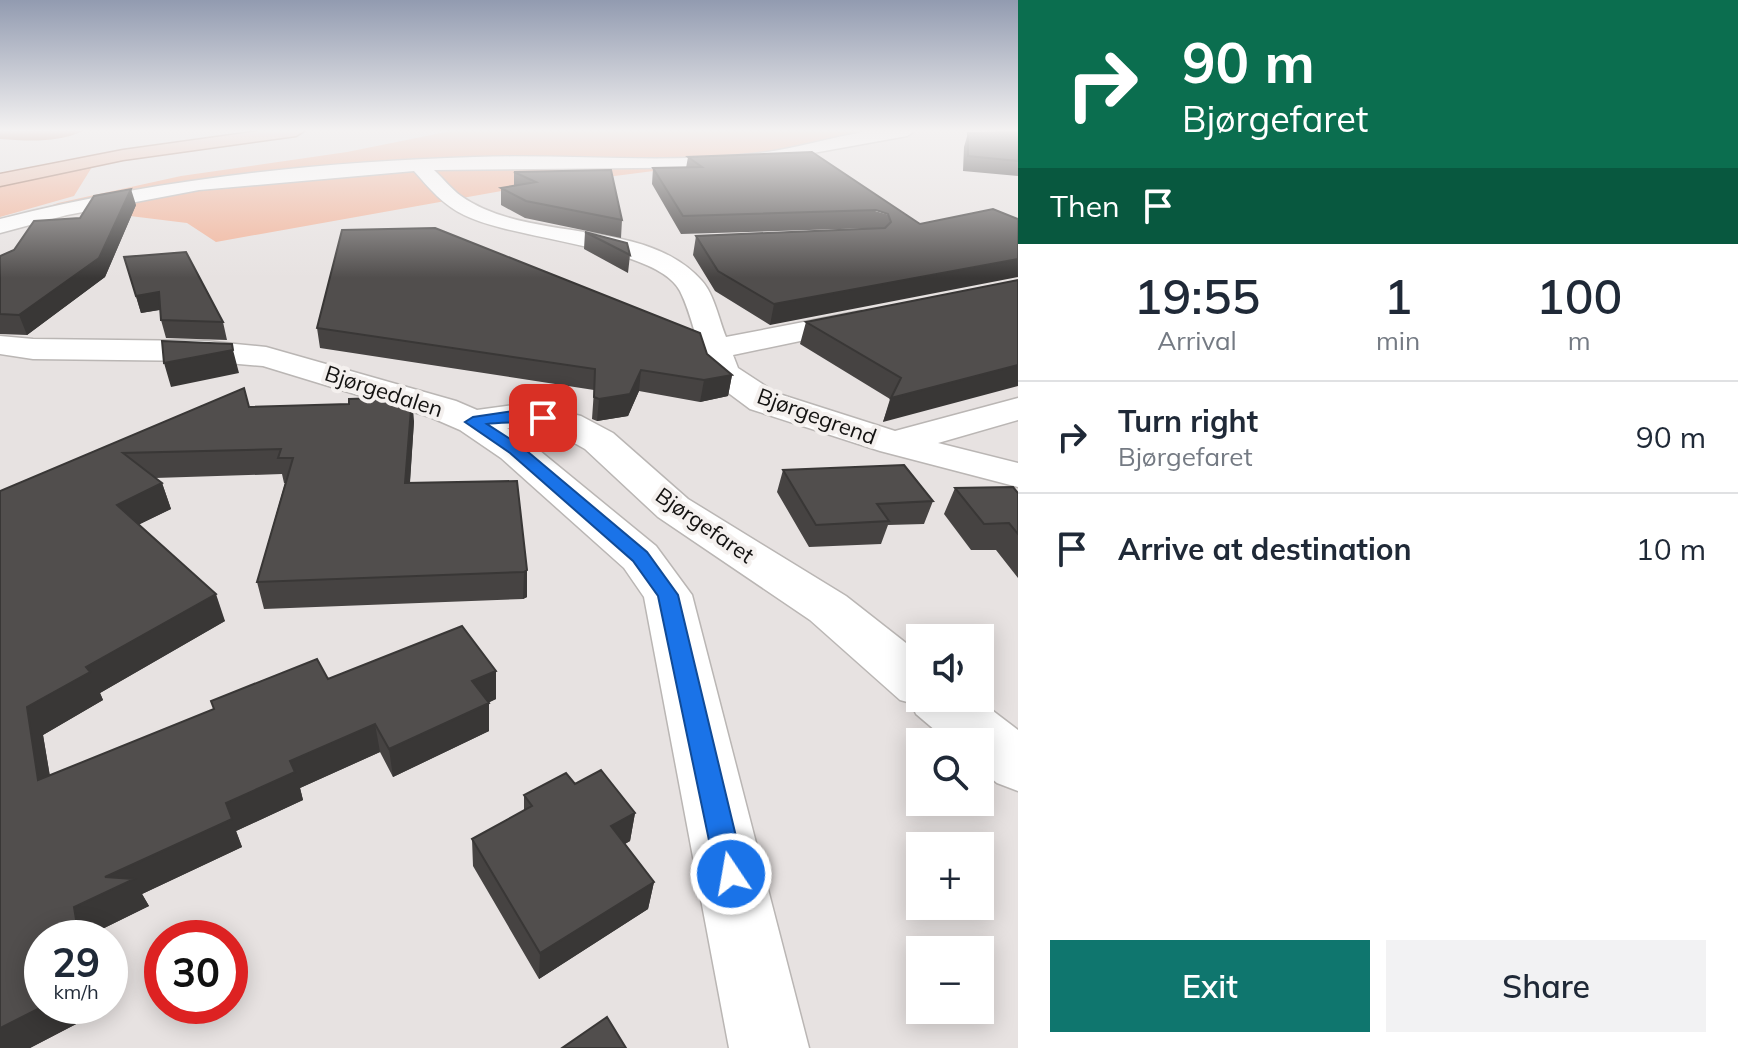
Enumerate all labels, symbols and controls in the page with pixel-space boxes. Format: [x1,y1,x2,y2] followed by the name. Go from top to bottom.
[1182,27,1315,97] text: 90 m
[1050,32,1154,136] icon: right
[1182,96,1368,141] text: Bjørgefaret
[1136,184,1180,228] icon: arrive
[1050,187,1120,225] text: Then
[1134,266,1260,326] text: 19:55
[1384,266,1412,326] text: 1
[1536,266,1622,326] text: 100
[1157,324,1237,357] text: Arrival
[1376,324,1420,357] text: min
[1568,324,1591,357] text: m
[321,359,447,423] street label: Bjørgedalen
[753,381,881,451] street label: Bjørgegrend
[509,384,577,452] pin
[521,396,565,440] icon: arrive
[1118,402,1258,440] text: Turn right
[1050,415,1094,459] icon: right
[1636,418,1706,456] text: 90 m
[1118,440,1253,473] text: Bjørgefaret
[650,481,760,569] street label: Bjørgefaret
[1050,527,1094,571] icon: arrive
[1118,530,1412,568] text: Arrive at destination
[1636,530,1706,568] text: 10 m
[906,624,994,1024] map controls
[906,624,994,712] button: sound
[906,728,994,816] button: search
[689,832,773,916] position arrow
[906,832,994,920] button: +
[144,920,248,1024] speed limit sign: 30
[906,936,994,1024] button: −
[52,937,100,987] text: 29
[1050,940,1370,1032] button: Exit
[1386,940,1706,1032] button: Share
[53,979,99,1004] text: km/h

